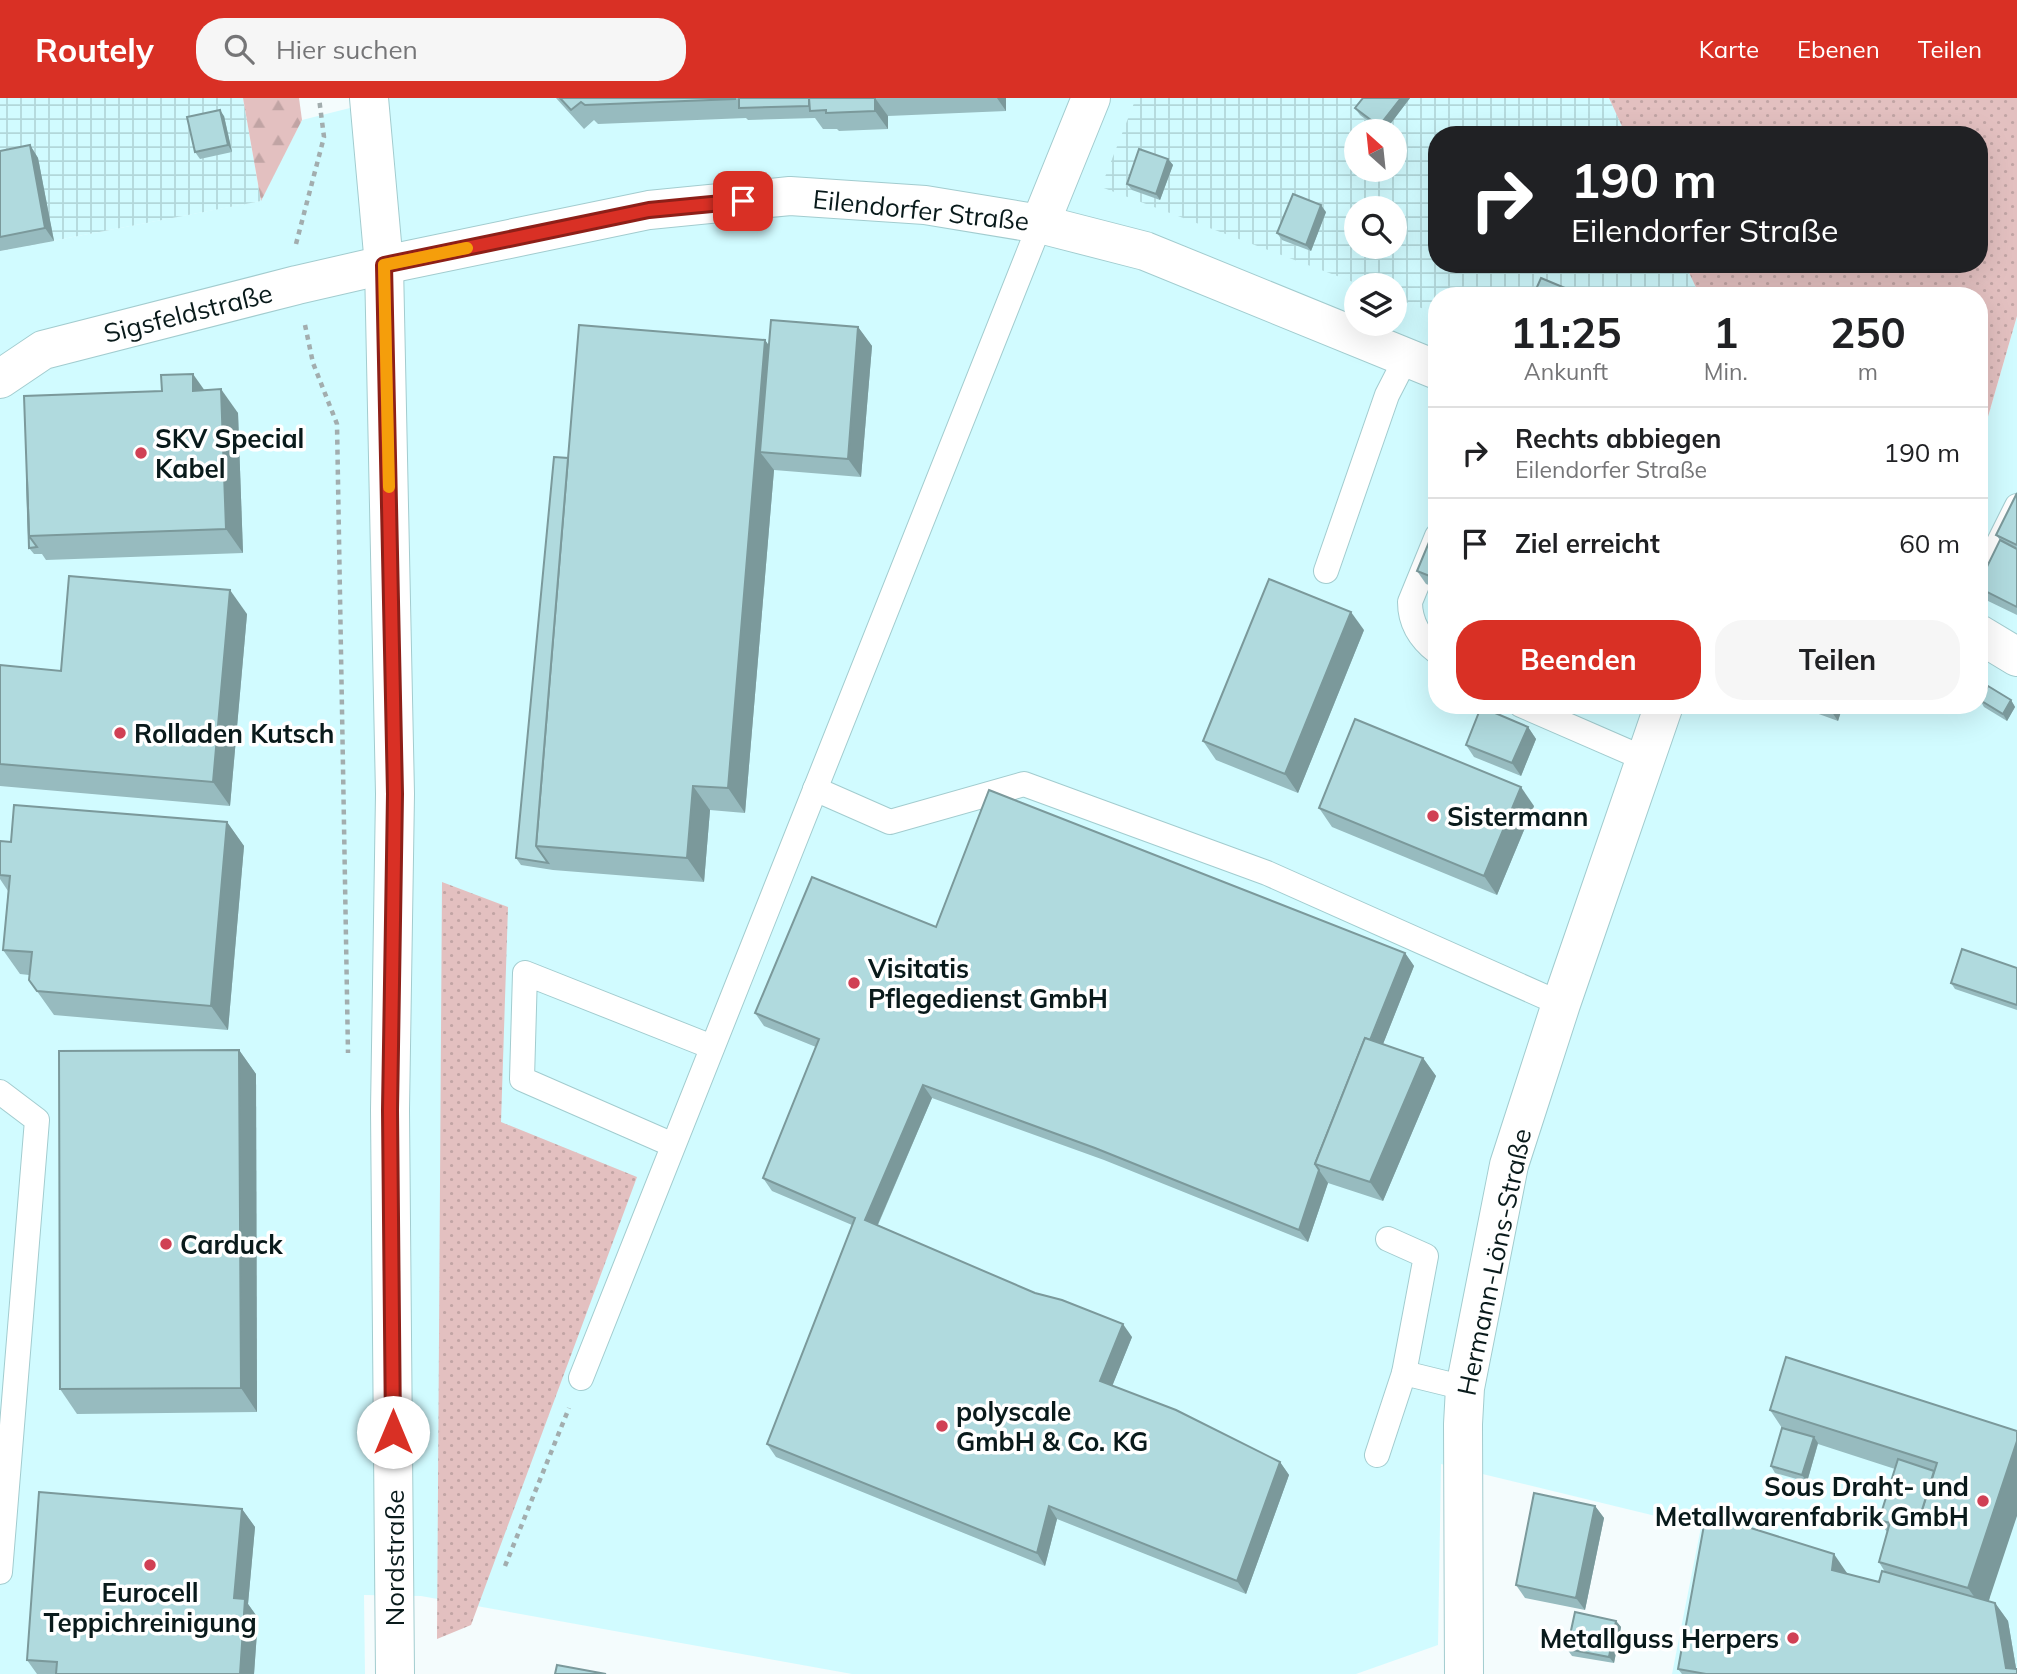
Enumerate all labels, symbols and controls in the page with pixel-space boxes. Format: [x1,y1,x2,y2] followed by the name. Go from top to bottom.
[196,18,686,81] search box
[35,29,154,70] text: Routely
[220,30,258,68] icon: search
[276,33,418,66] text: Hier suchen
[1699,34,1759,64] text: Karte
[1797,34,1880,64] text: Ebenen
[1918,34,1982,64] text: Teilen
[1344,119,1407,182] north arrow
[1344,119,1407,336] map controls
[1571,149,1717,210] text: 190 m
[1456,154,1547,245] icon: right
[713,171,773,231] pin
[724,182,762,220] icon: arrive
[811,182,1031,238] street label: Eilendorfer Straße
[1344,196,1407,259] button: search
[1571,210,1838,250] text: Eilendorfer Straße
[1344,273,1407,336] button: layers
[100,276,276,350] street label: Sigsfeldstraße
[1510,306,1622,359] text: 11:25
[1713,306,1738,359] text: 1
[1830,306,1906,359] text: 250
[1524,357,1608,386] text: Ankunft
[1704,357,1748,386] text: Min.
[1858,357,1878,386] text: m
[155,422,304,485] place label: SKV Special Kabel
[1515,422,1721,455] text: Rechts abbiegen
[1456,434,1494,472] icon: right
[1884,436,1960,469] text: 190 m
[133,445,149,461] marker: SKV Special Kabel
[1515,455,1707,484] text: Eilendorfer Straße
[1456,525,1494,563] icon: arrive
[1515,527,1660,560] text: Ziel erreicht
[1899,527,1960,560] text: 60 m
[1456,620,1701,700] button: Beenden
[1715,620,1960,700] button: Teilen
[134,717,334,750] place label: Rolladen Kutsch
[112,725,128,741] marker: Rolladen Kutsch
[1447,800,1589,833] place label: Sistermann
[1425,808,1441,824] marker: Sistermann
[867,952,1108,1015] place label: Visitatis Pflegedienst GmbH
[846,975,862,991] marker: Visitatis Pflegedienst GmbH
[1450,1126,1538,1398] street label: Hermann-Löns-Straße
[180,1228,283,1261] place label: Carduck
[158,1236,174,1252] marker: Carduck
[356,1395,430,1469] position arrow
[956,1395,1148,1458] place label: polyscale GmbH & Co. KG
[934,1418,950,1434] marker: polyscale GmbH & Co. KG
[1655,1470,1969,1533] place label: Sous Draht- und Metallwarenfabrik GmbH
[378,1490,411,1626] street label: Nordstraße
[1975,1493,1991,1509] marker: Sous Draht- und Metallwarenfabrik GmbH
[142,1557,158,1573] marker: Eurocell Teppichreinigung
[43,1576,257,1639] place label: Eurocell Teppichreinigung
[1540,1622,1779,1655] place label: Metallguss Herpers
[1785,1630,1801,1646] marker: Metallguss Herpers

